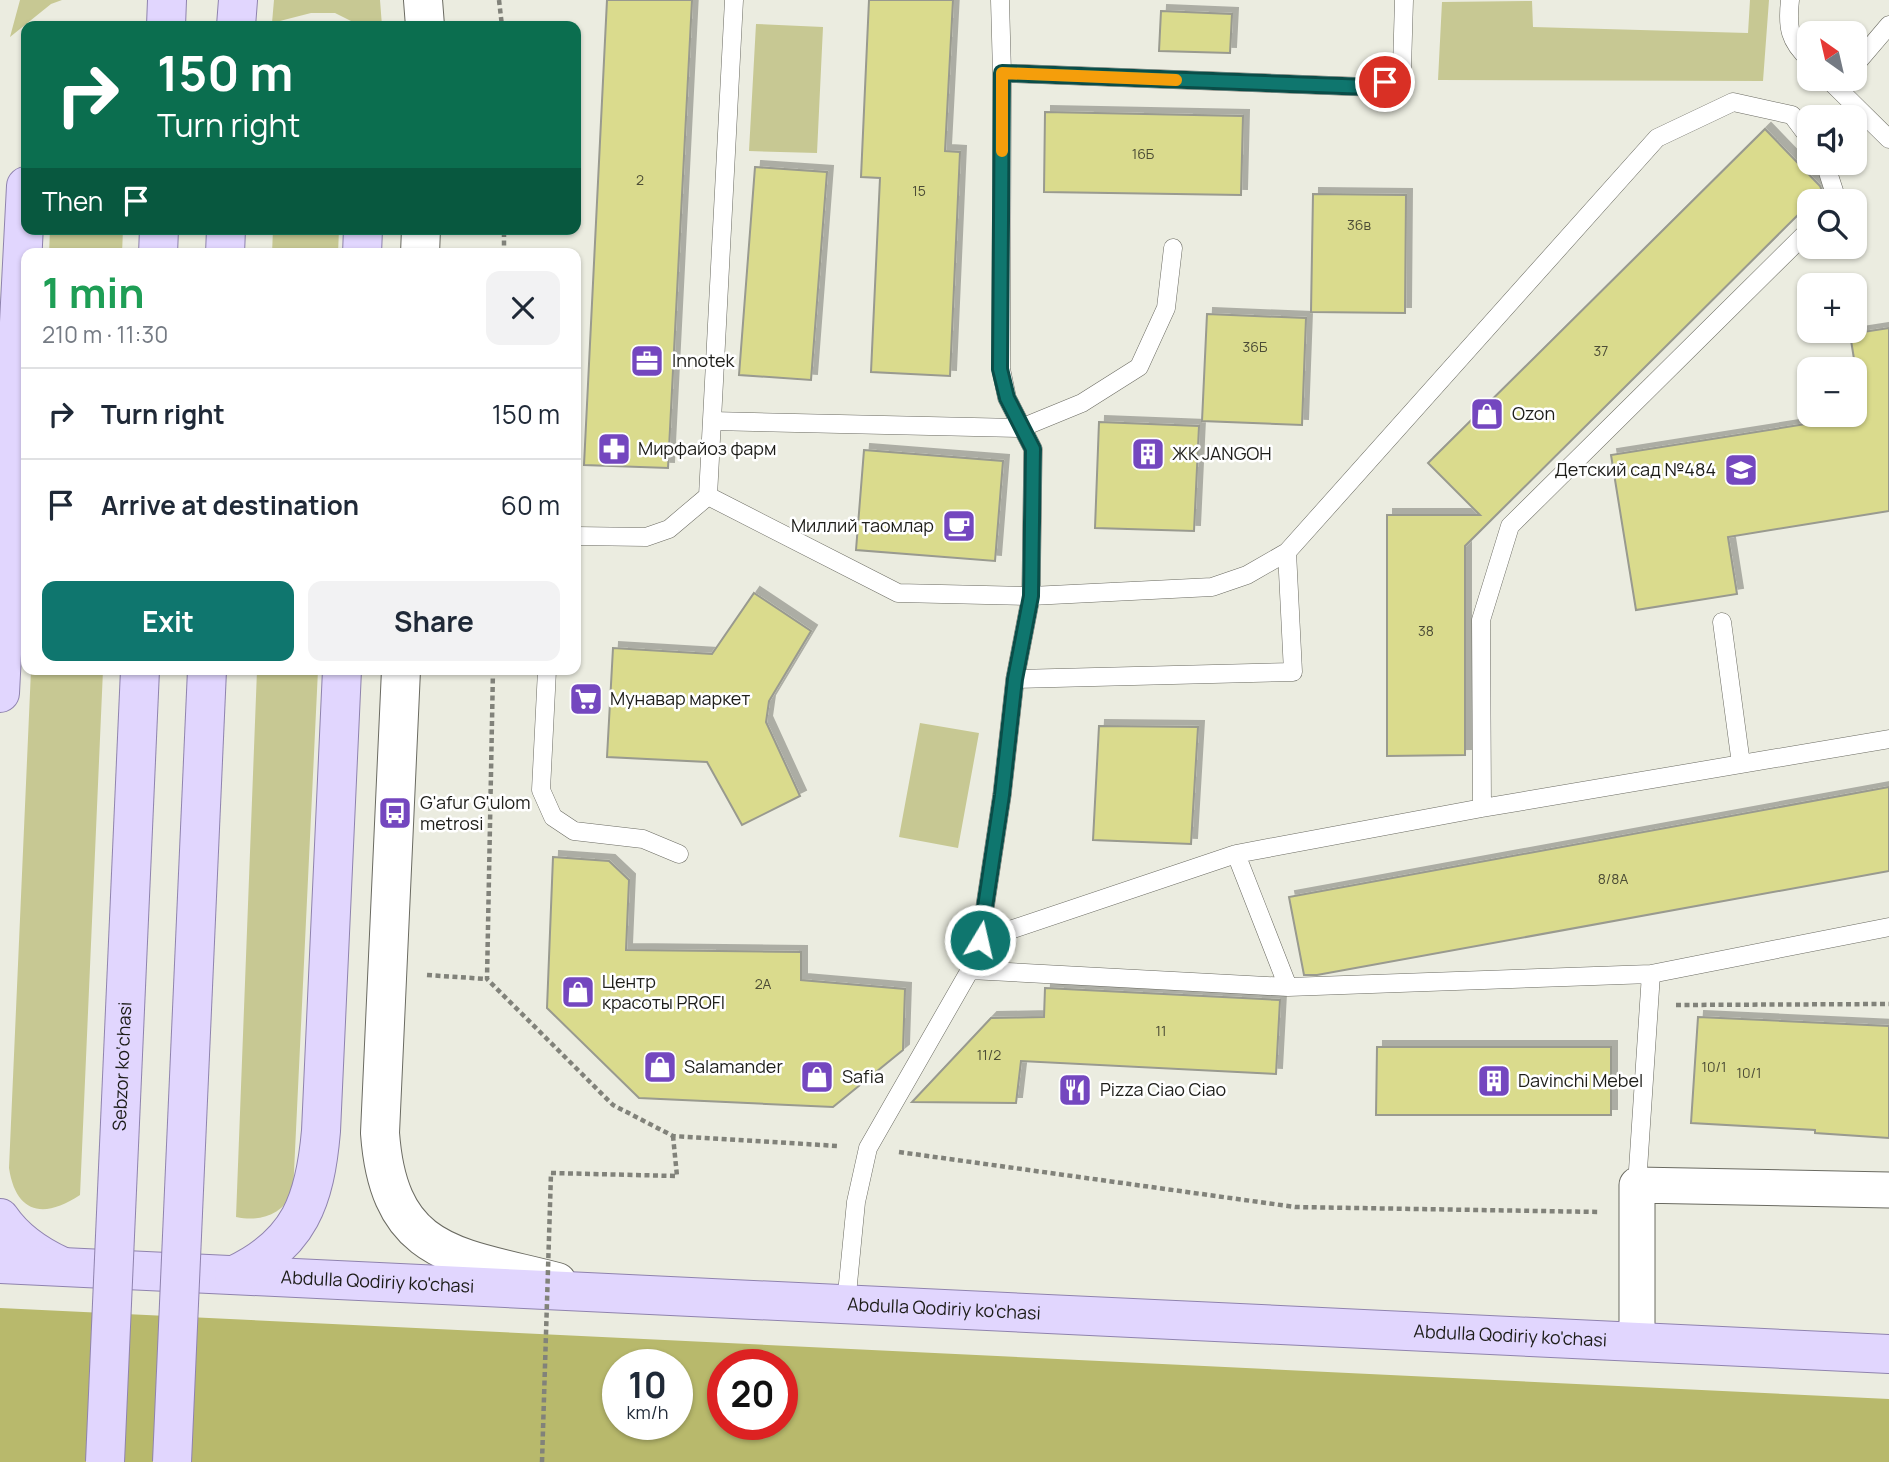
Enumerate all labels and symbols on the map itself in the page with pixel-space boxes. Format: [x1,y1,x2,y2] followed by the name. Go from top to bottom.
[1797,21,1867,91] north arrow
[1355,52,1415,112] pin
[1132,144,1155,163] house number: 16Б
[636,170,644,189] house number: 2
[912,181,926,200] house number: 15
[1347,215,1371,234] house number: 36в
[1243,337,1268,356] house number: 36Б
[1594,341,1608,360] house number: 37
[628,342,666,380] office icon: Innotek
[672,348,736,372] place label: Innotek
[1468,395,1506,433] shop icon: Ozon
[1512,401,1555,425] place label: Ozon
[595,430,633,468] pharmacy icon: Мирфайоз фарм
[1129,435,1167,473] building icon: ЖК JANGOH
[638,436,776,460] place label: Мирфайоз фарм
[1172,441,1272,465] place label: ЖК JANGOH
[1722,451,1760,489] school or university icon: Детский сад №484
[1555,457,1716,481] place label: Детский сад №484
[940,507,978,545] cafe icon: Миллий таомлар
[791,513,934,537] place label: Миллий таомлар
[1418,621,1434,640] house number: 38
[567,680,605,718] supermarket icon: Мунавар маркет
[610,686,750,710] place label: Мунавар маркет
[420,790,531,835] place label: G'afur G'ulom metrosi
[376,794,414,832] bus stop icon: G'afur G'ulom metrosi
[1598,869,1628,888] house number: 8/8A
[943,903,1017,977] position arrow
[602,969,725,1014] place label: Центр красоты PROFI
[559,973,597,1011] shop icon: Центр красоты PROFI
[755,974,771,993] house number: 2А
[107,1001,136,1131] street label: Sebzor ko‘chasi
[1156,1021,1166,1040] house number: 11
[977,1045,1001,1064] house number: 11/2
[641,1048,679,1086] shop icon: Salamander
[684,1054,783,1078] place label: Salamander
[1702,1057,1726,1076] house number: 10/1
[798,1058,836,1096] shop icon: Safia
[1475,1062,1513,1100] building icon: Davinchi Mebel
[1737,1063,1761,1082] house number: 10/1
[842,1064,884,1088] place label: Safia
[1518,1068,1643,1092] place label: Davinchi Mebel
[1056,1071,1094,1109] restaurant icon: Pizza Ciao Ciao
[1100,1077,1226,1101] place label: Pizza Ciao Ciao
[280,1264,475,1298] street label: Abdulla Qodiriy ko'chasi
[847,1291,1041,1325] street label: Abdulla Qodiriy ko'chasi
[1413,1318,1608,1352] street label: Abdulla Qodiriy ko'chasi
[707,1349,798,1440] speed limit sign: 20

